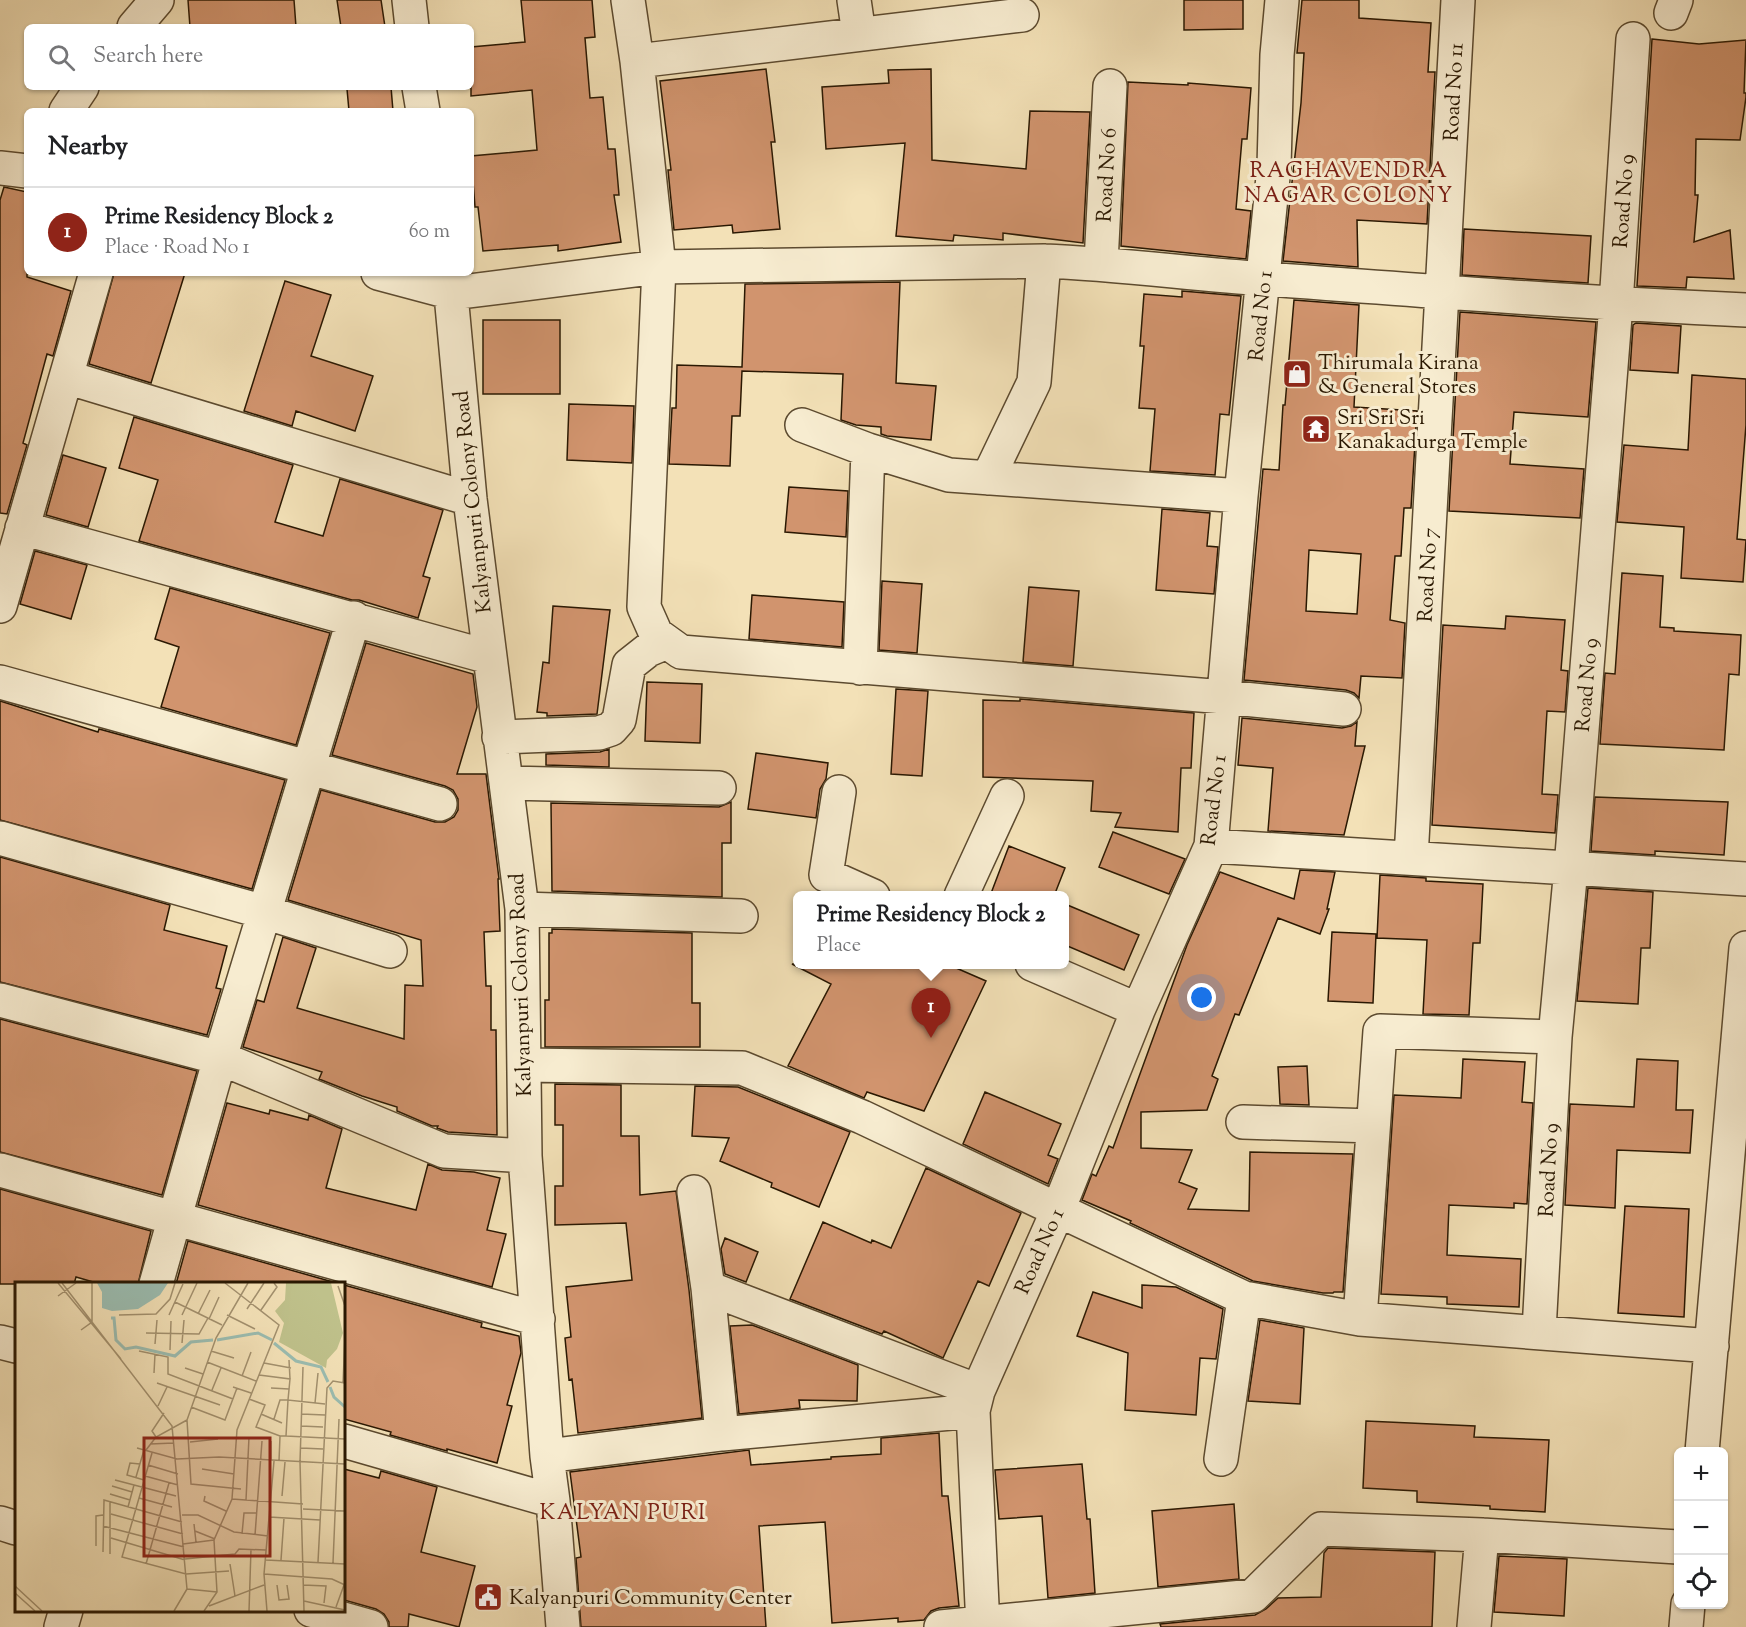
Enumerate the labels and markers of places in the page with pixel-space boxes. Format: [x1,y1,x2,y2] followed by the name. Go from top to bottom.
[1318,349,1479,403] place label: Thirumala Kirana & General Stores
[1281,358,1313,390] shop icon: Thirumala Kirana & General Stores
[1337,404,1528,458] place label: Sri Sri Sri Kanakadurga Temple
[1300,413,1332,445] temple icon: Sri Sri Sri Kanakadurga Temple
[912,988,950,1038] pin: 1
[472,1581,504,1613] public building icon: Kalyanpuri Community Center
[509,1584,792,1614] place label: Kalyanpuri Community Center

